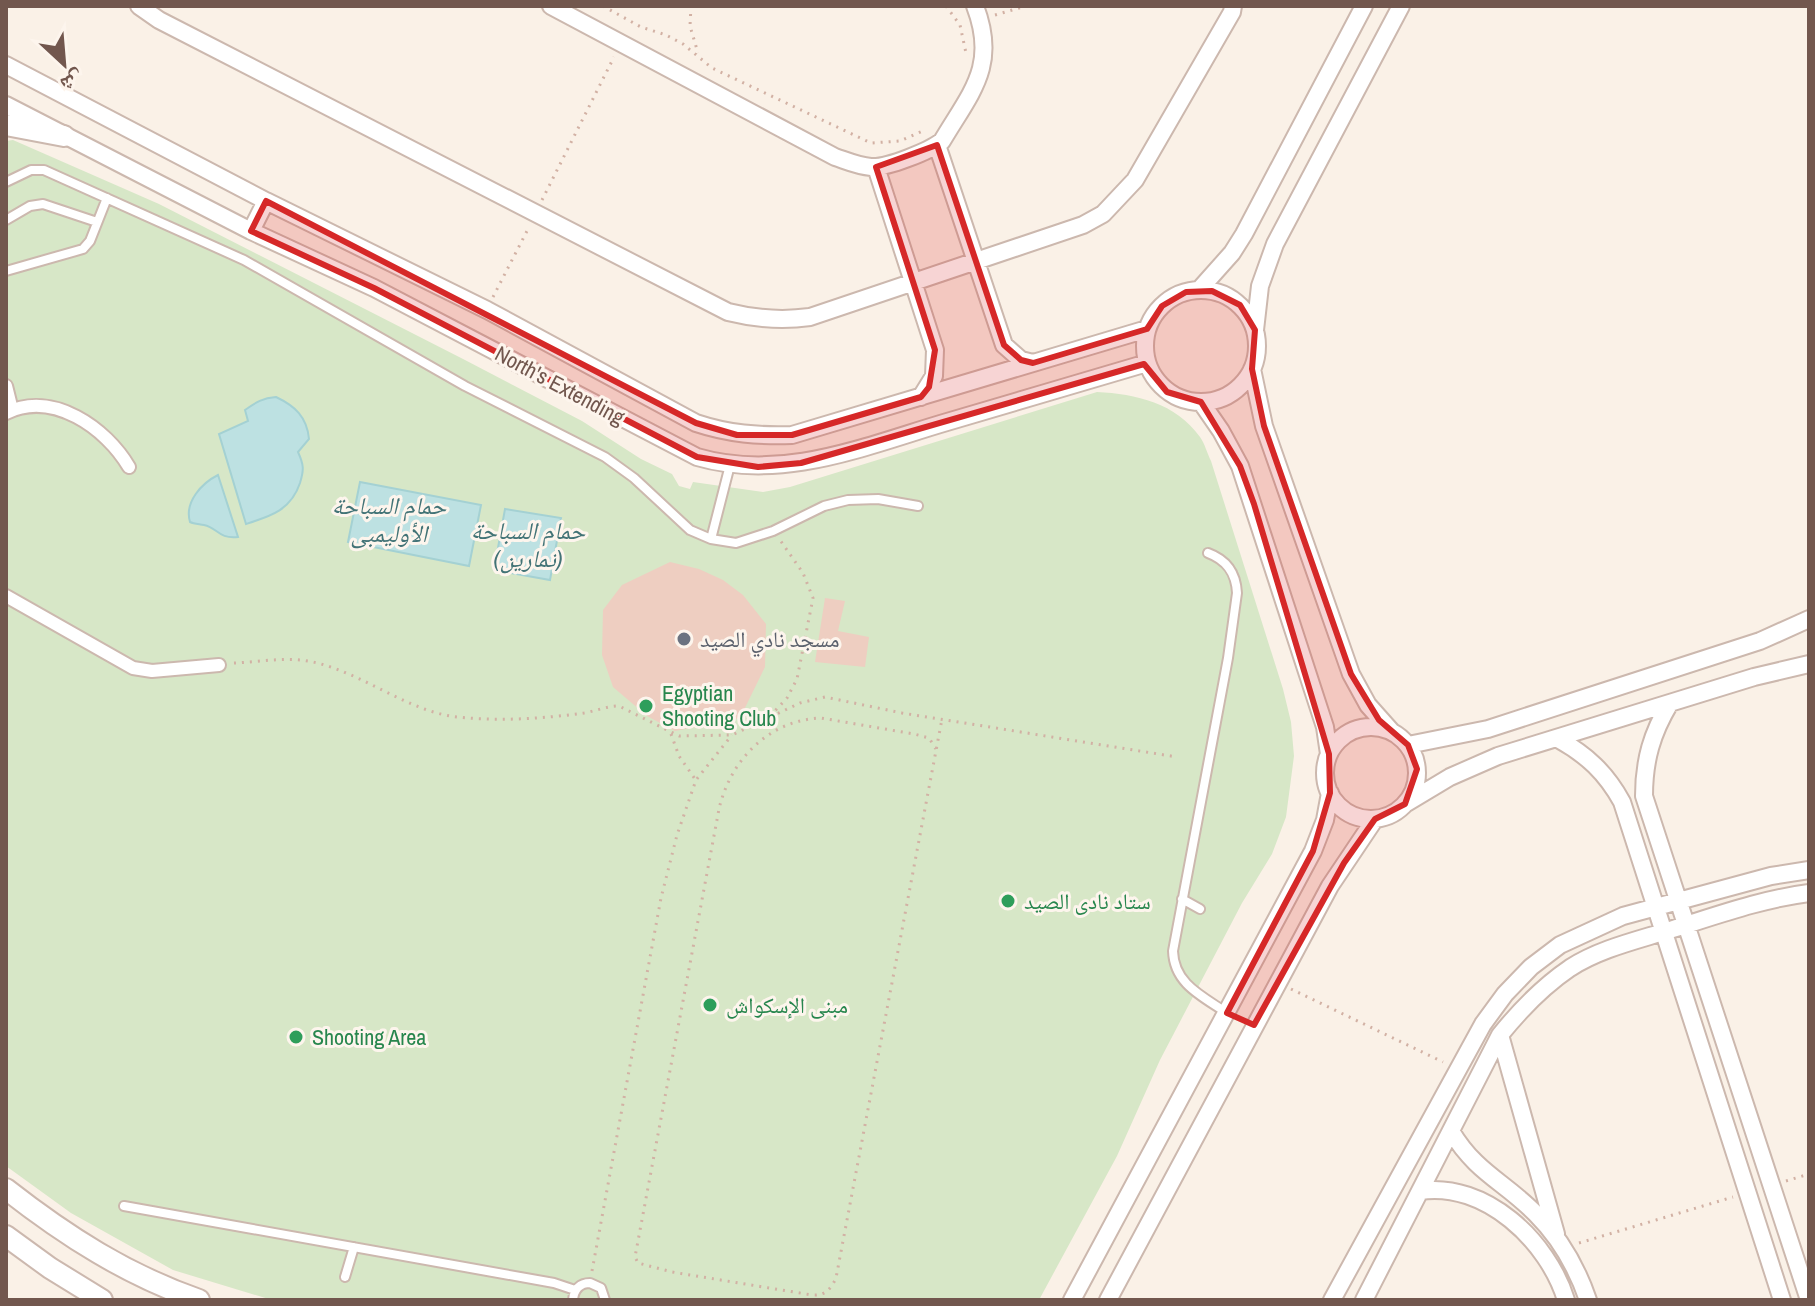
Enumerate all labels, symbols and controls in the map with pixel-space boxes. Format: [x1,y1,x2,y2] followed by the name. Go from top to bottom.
[24,24,104,104] north arrow
[56,63,90,101] text: ش
[490,338,630,432] street label: North's Extending
[332,489,447,549] water label: حمام السباحة الأوليمبى
[471,514,586,574] water label: حمام السباحة (تمارين)
[700,624,839,657] place label: مسجد نادي الصيد
[675,630,693,648] marker: مسجد نادي الصيد
[662,678,776,733] place label: Egyptian Shooting Club
[637,697,655,715] marker: Egyptian Shooting Club
[1024,886,1151,916] place label: ستاد نادى الصيد
[999,892,1017,910] marker: ستاد نادى الصيد
[726,990,848,1020] place label: مبنى الإسكواش
[701,996,719,1014] marker: مبنى الإسكواش
[312,1022,426,1052] place label: Shooting Area
[287,1028,305,1046] marker: Shooting Area

